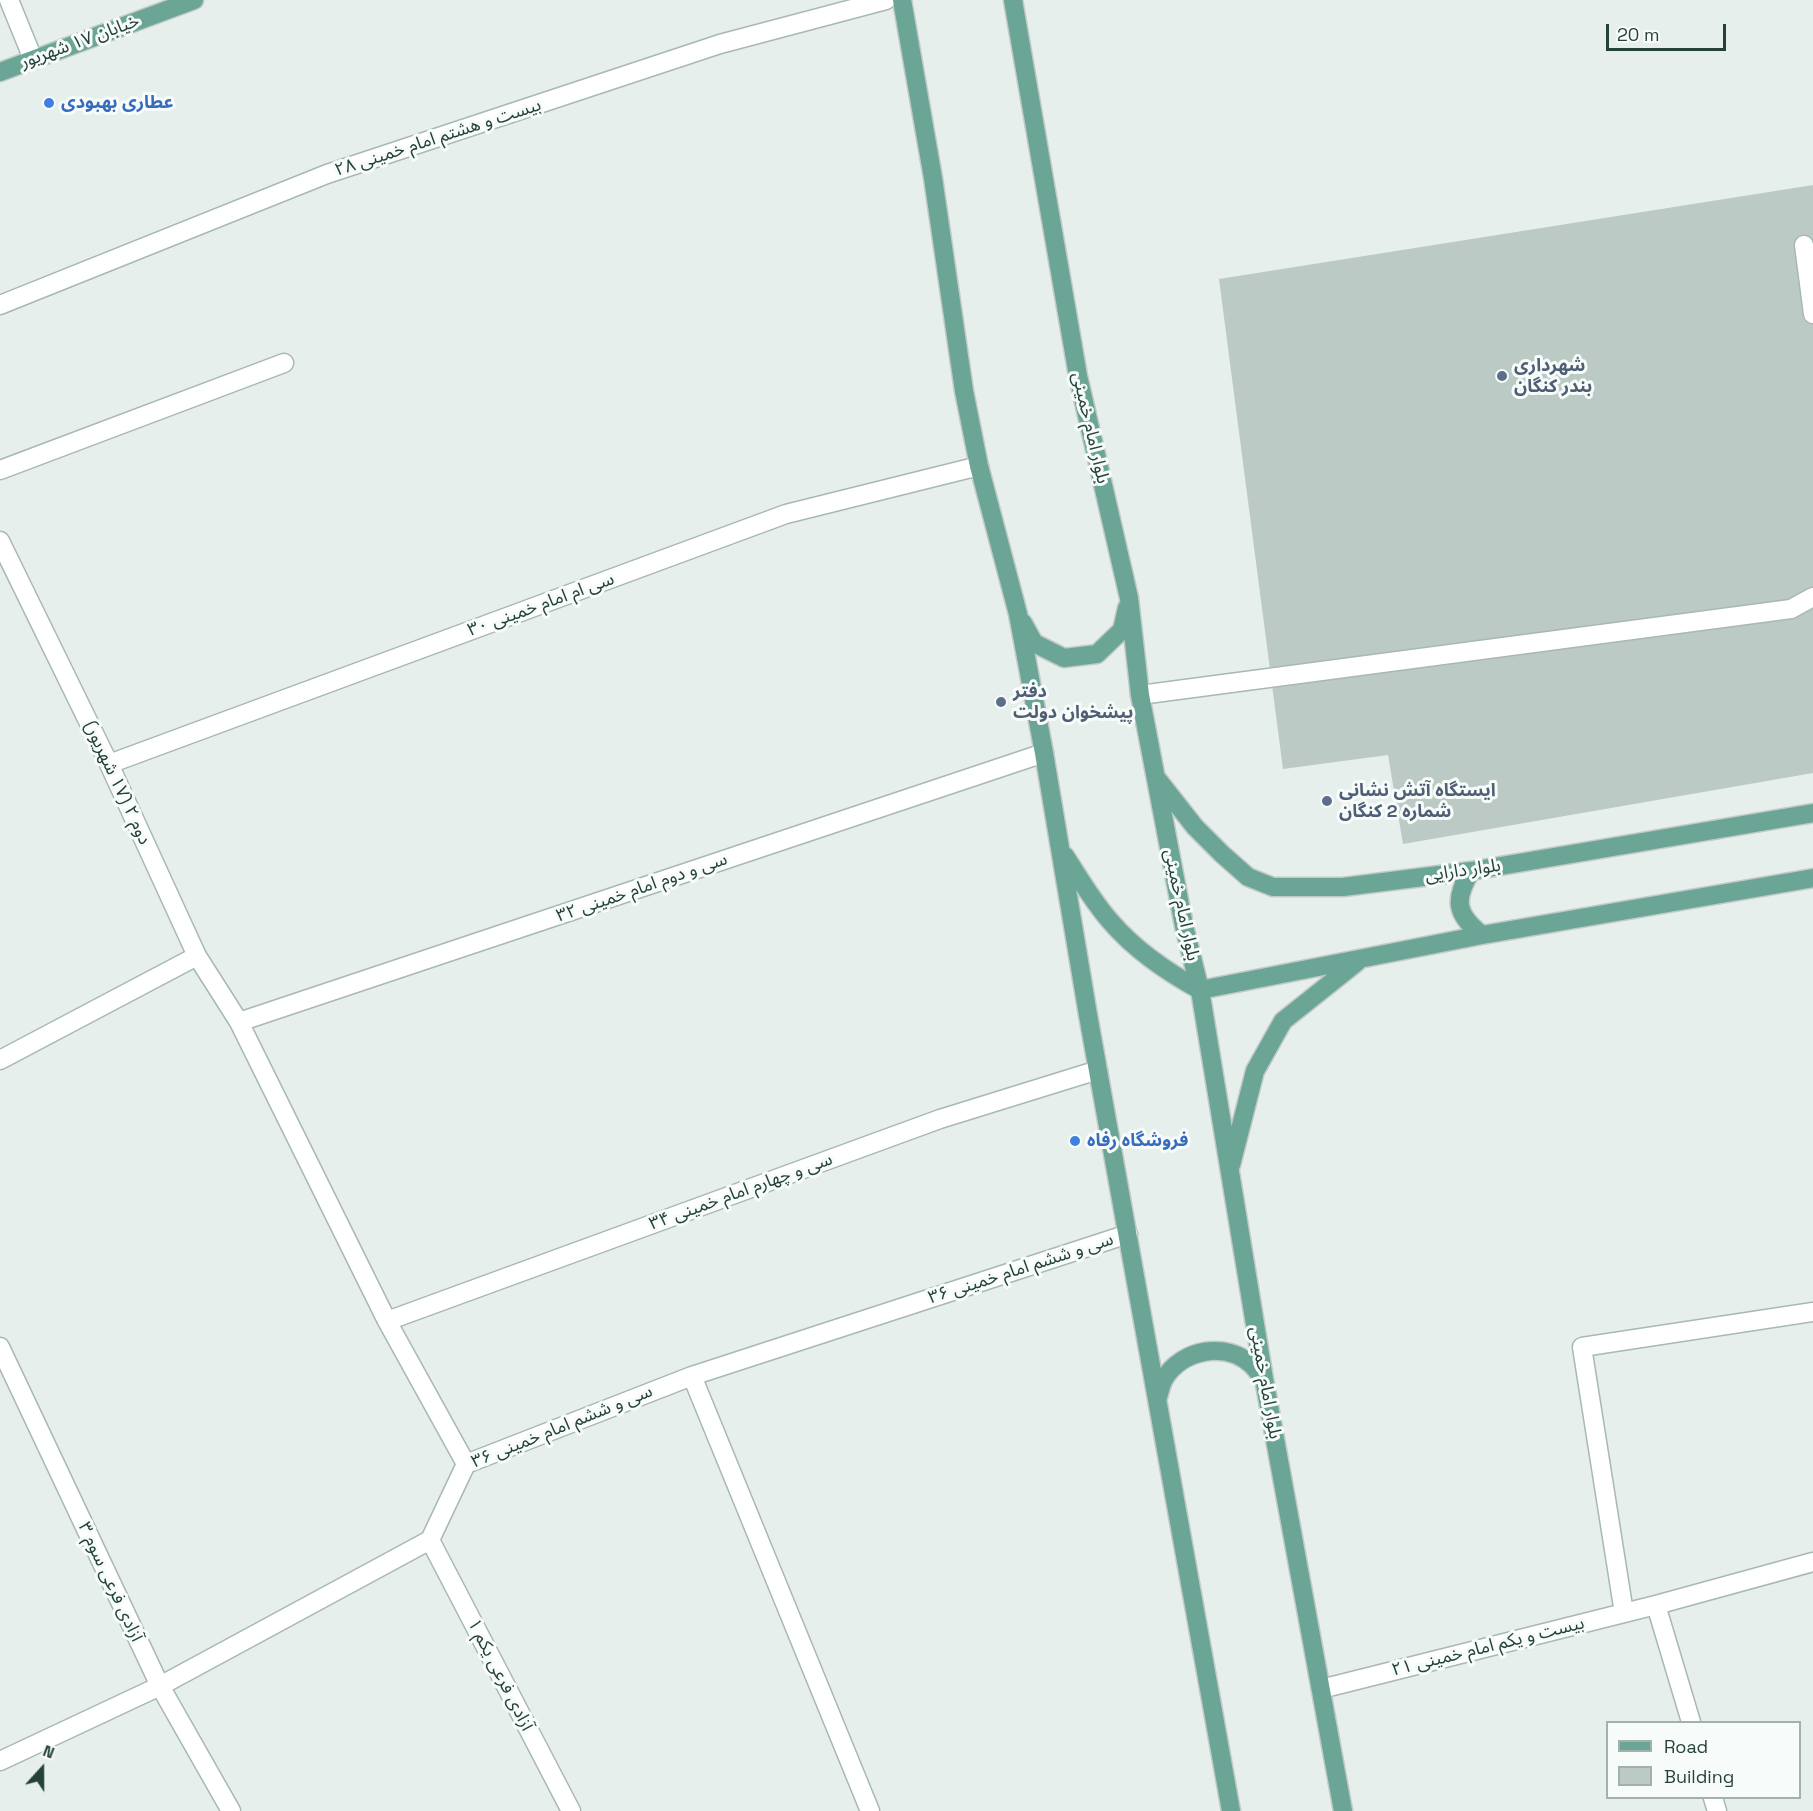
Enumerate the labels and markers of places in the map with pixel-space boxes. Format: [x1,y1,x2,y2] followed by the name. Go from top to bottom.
[61,92,174,114] place label: عطاری بهبودی
[42,96,56,110] marker: عطاری بهبودی
[1514,355,1592,398] place label: شهرداری بندر کنگان
[1495,369,1509,383] marker: شهرداری بندر کنگان
[1013,681,1133,724] place label: دفتر پیشخوان دولت
[994,695,1008,709] marker: دفتر پیشخوان دولت
[1339,780,1496,822] place label: ایستگاه آتش نشانی شماره 2 کنگان
[1320,794,1334,808] marker: ایستگاه آتش نشانی شماره 2 کنگان
[1087,1130,1188,1152] place label: فروشگاه رفاه
[1068,1134,1082,1148] marker: فروشگاه رفاه

